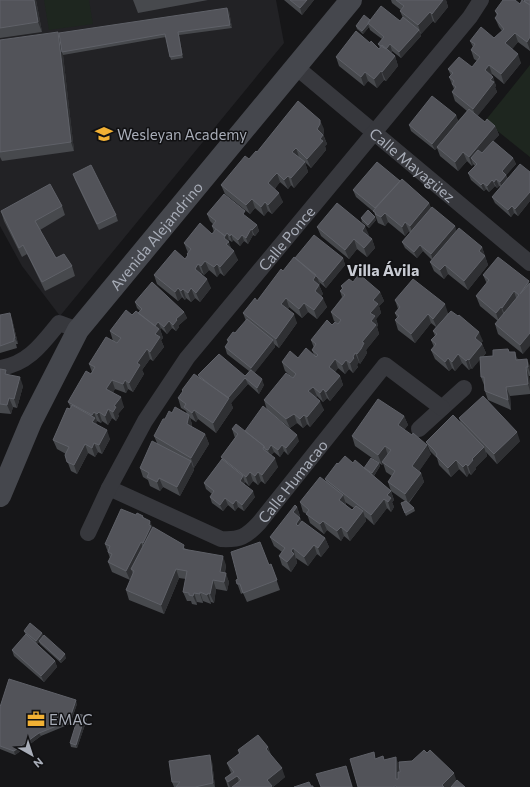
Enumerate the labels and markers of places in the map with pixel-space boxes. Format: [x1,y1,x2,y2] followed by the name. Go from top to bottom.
[94,124,114,144] school or university icon: Wesleyan Academy
[117,125,247,143] place label: Wesleyan Academy
[26,709,46,729] office icon: EMAC
[49,710,92,728] place label: EMAC

